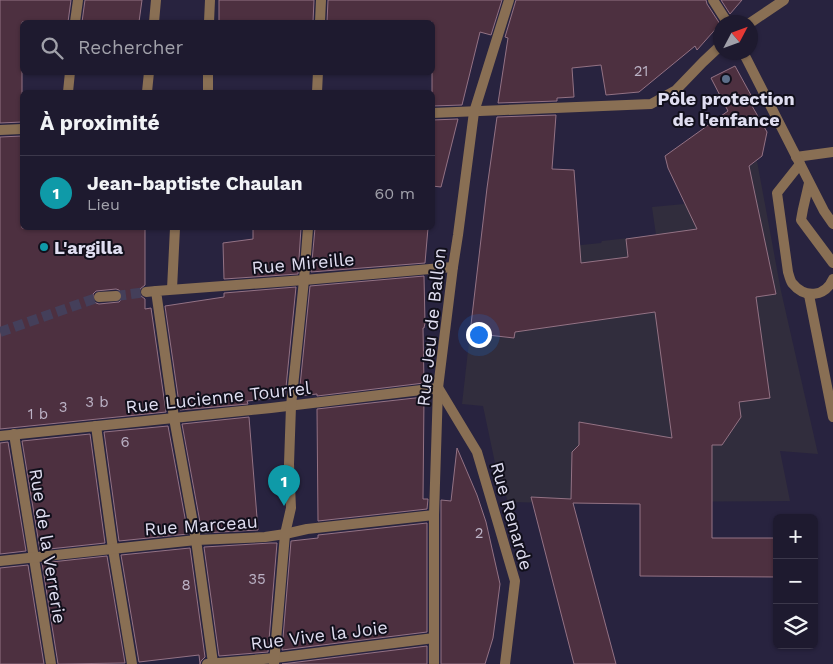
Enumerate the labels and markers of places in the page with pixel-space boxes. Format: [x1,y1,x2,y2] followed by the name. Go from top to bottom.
[720,73,732,85] marker: Pôle protection de l'enfance
[657,88,795,130] place label: Pôle protection de l'enfance
[54,237,123,258] place label: L'argilla
[38,241,50,253] marker: L'argilla
[268,465,300,506] pin: 1

